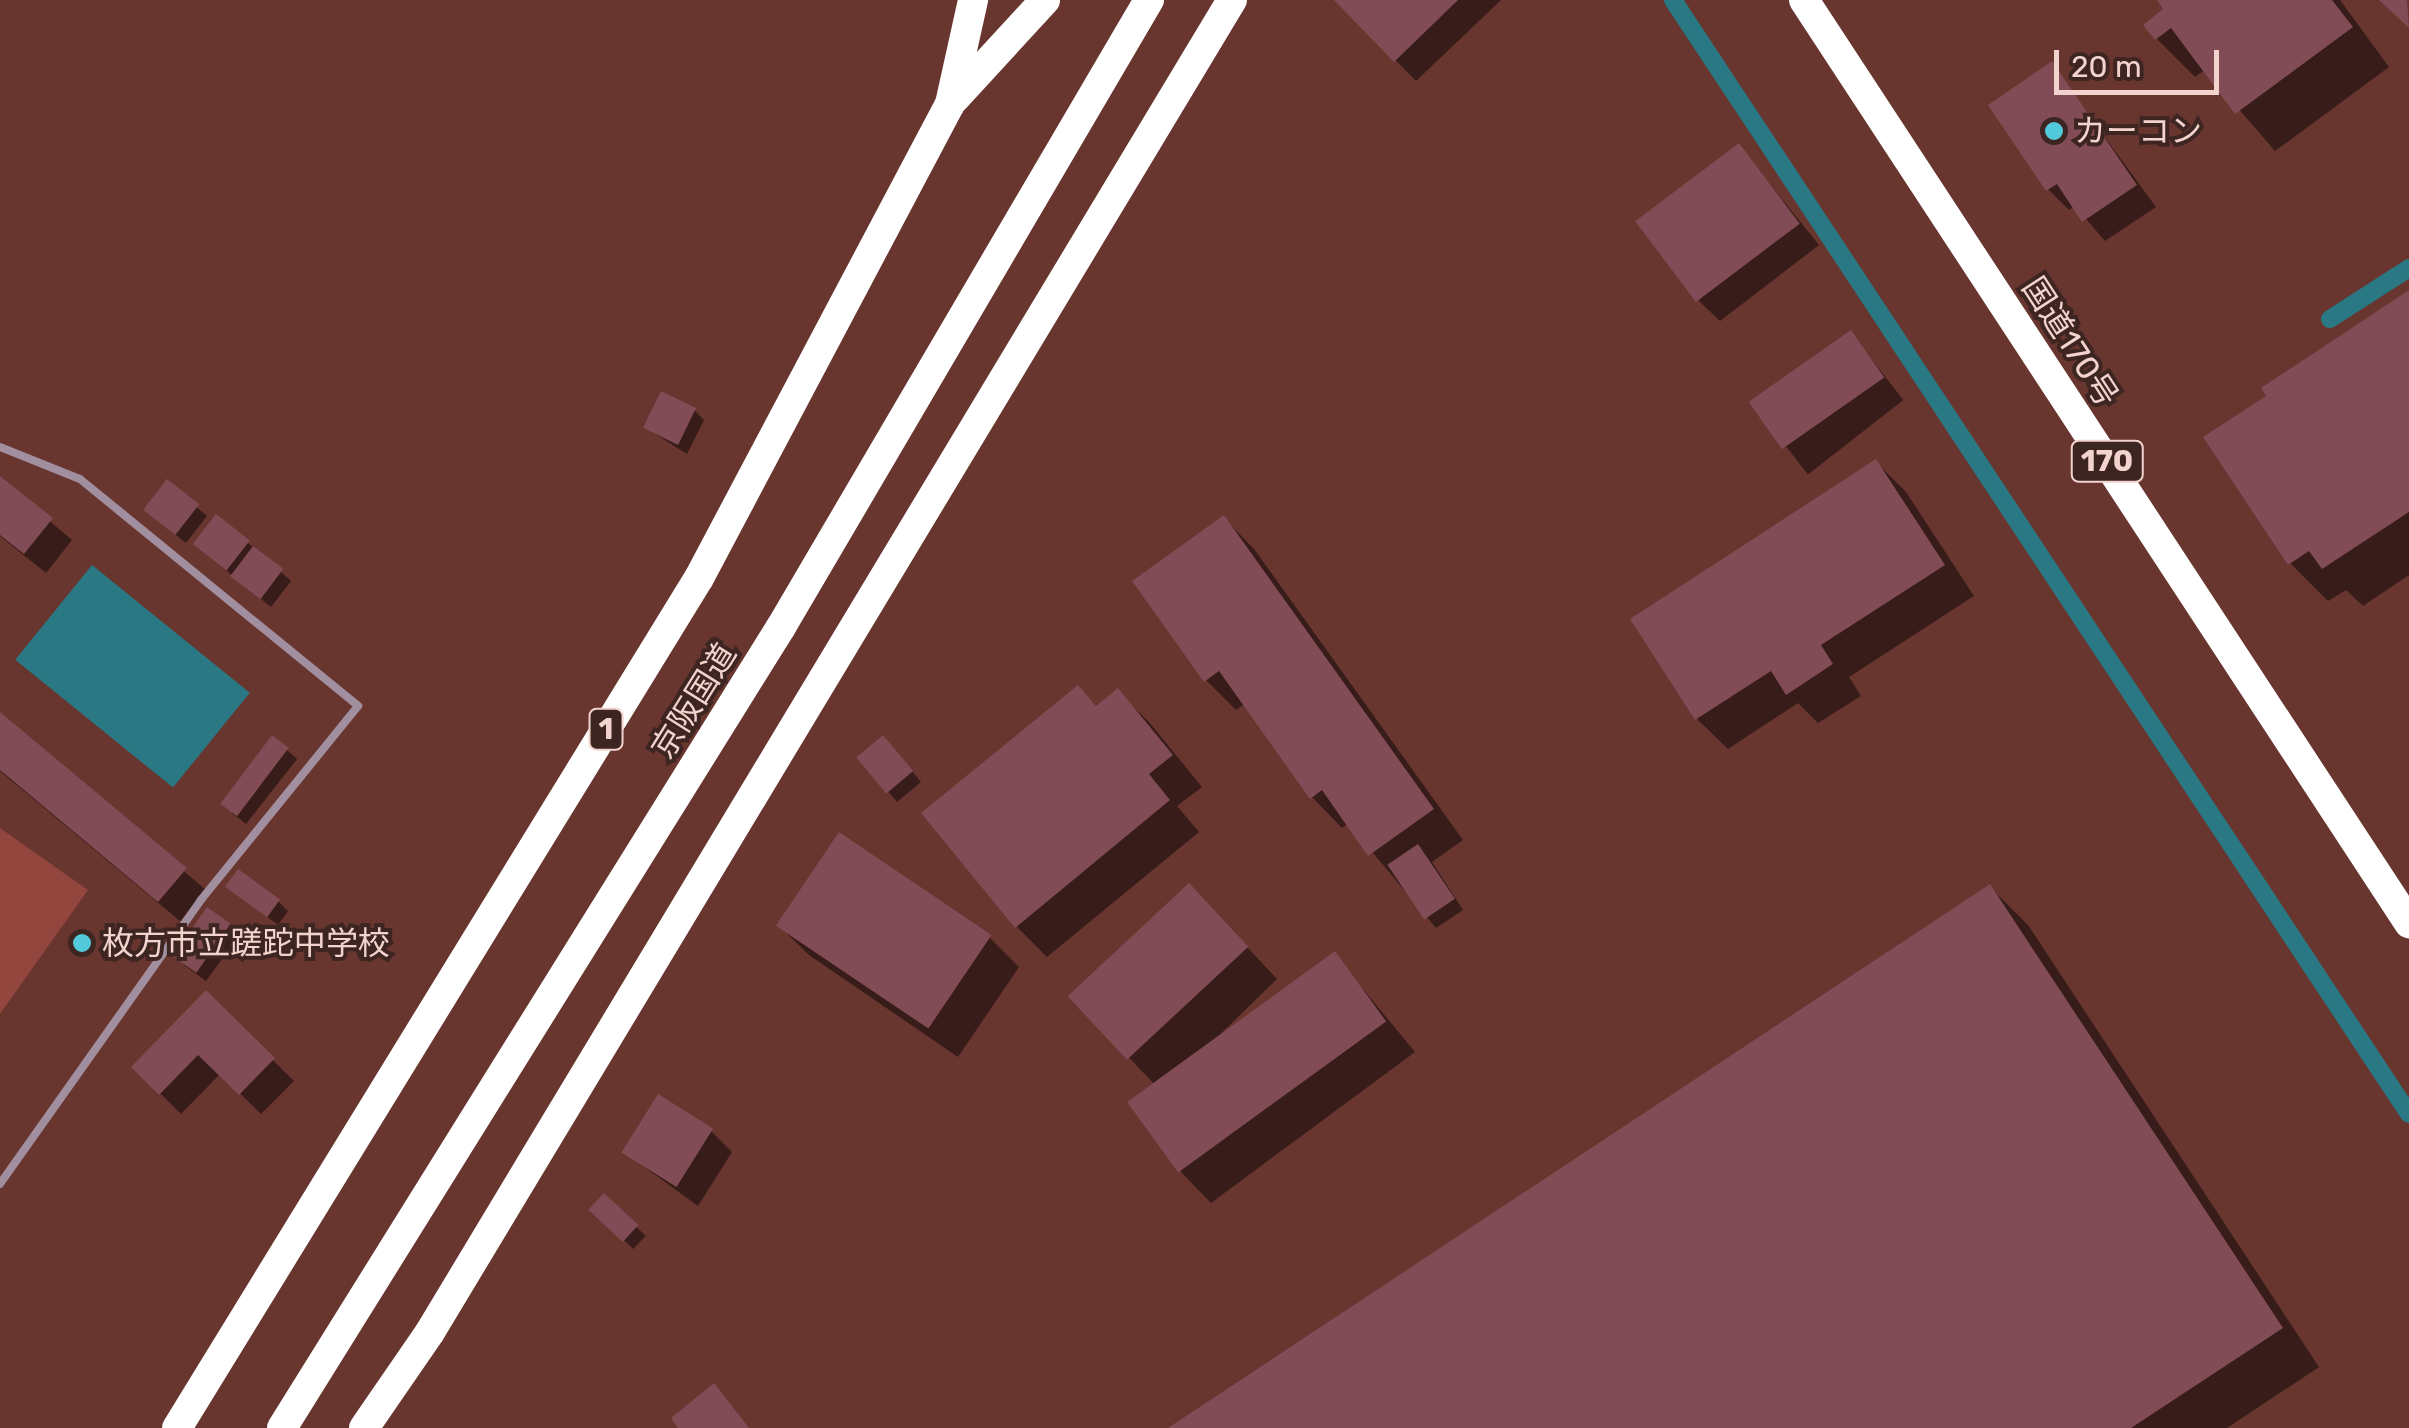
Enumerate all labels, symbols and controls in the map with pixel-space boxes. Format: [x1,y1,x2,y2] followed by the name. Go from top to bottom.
[2059,30,2224,92] scale bar
[2071,49,2142,85] text: 20 m
[2074,112,2202,150] place label: カーコン
[2043,120,2065,142] marker: カーコン
[2014,270,2126,414] street label: 国道170号
[2070,436,2144,486] road number: 170
[644,637,744,765] street label: 京阪国道
[588,704,624,754] road number: 1
[102,924,390,962] place label: 枚方市立蹉跎中学校
[71,932,93,954] marker: 枚方市立蹉跎中学校

